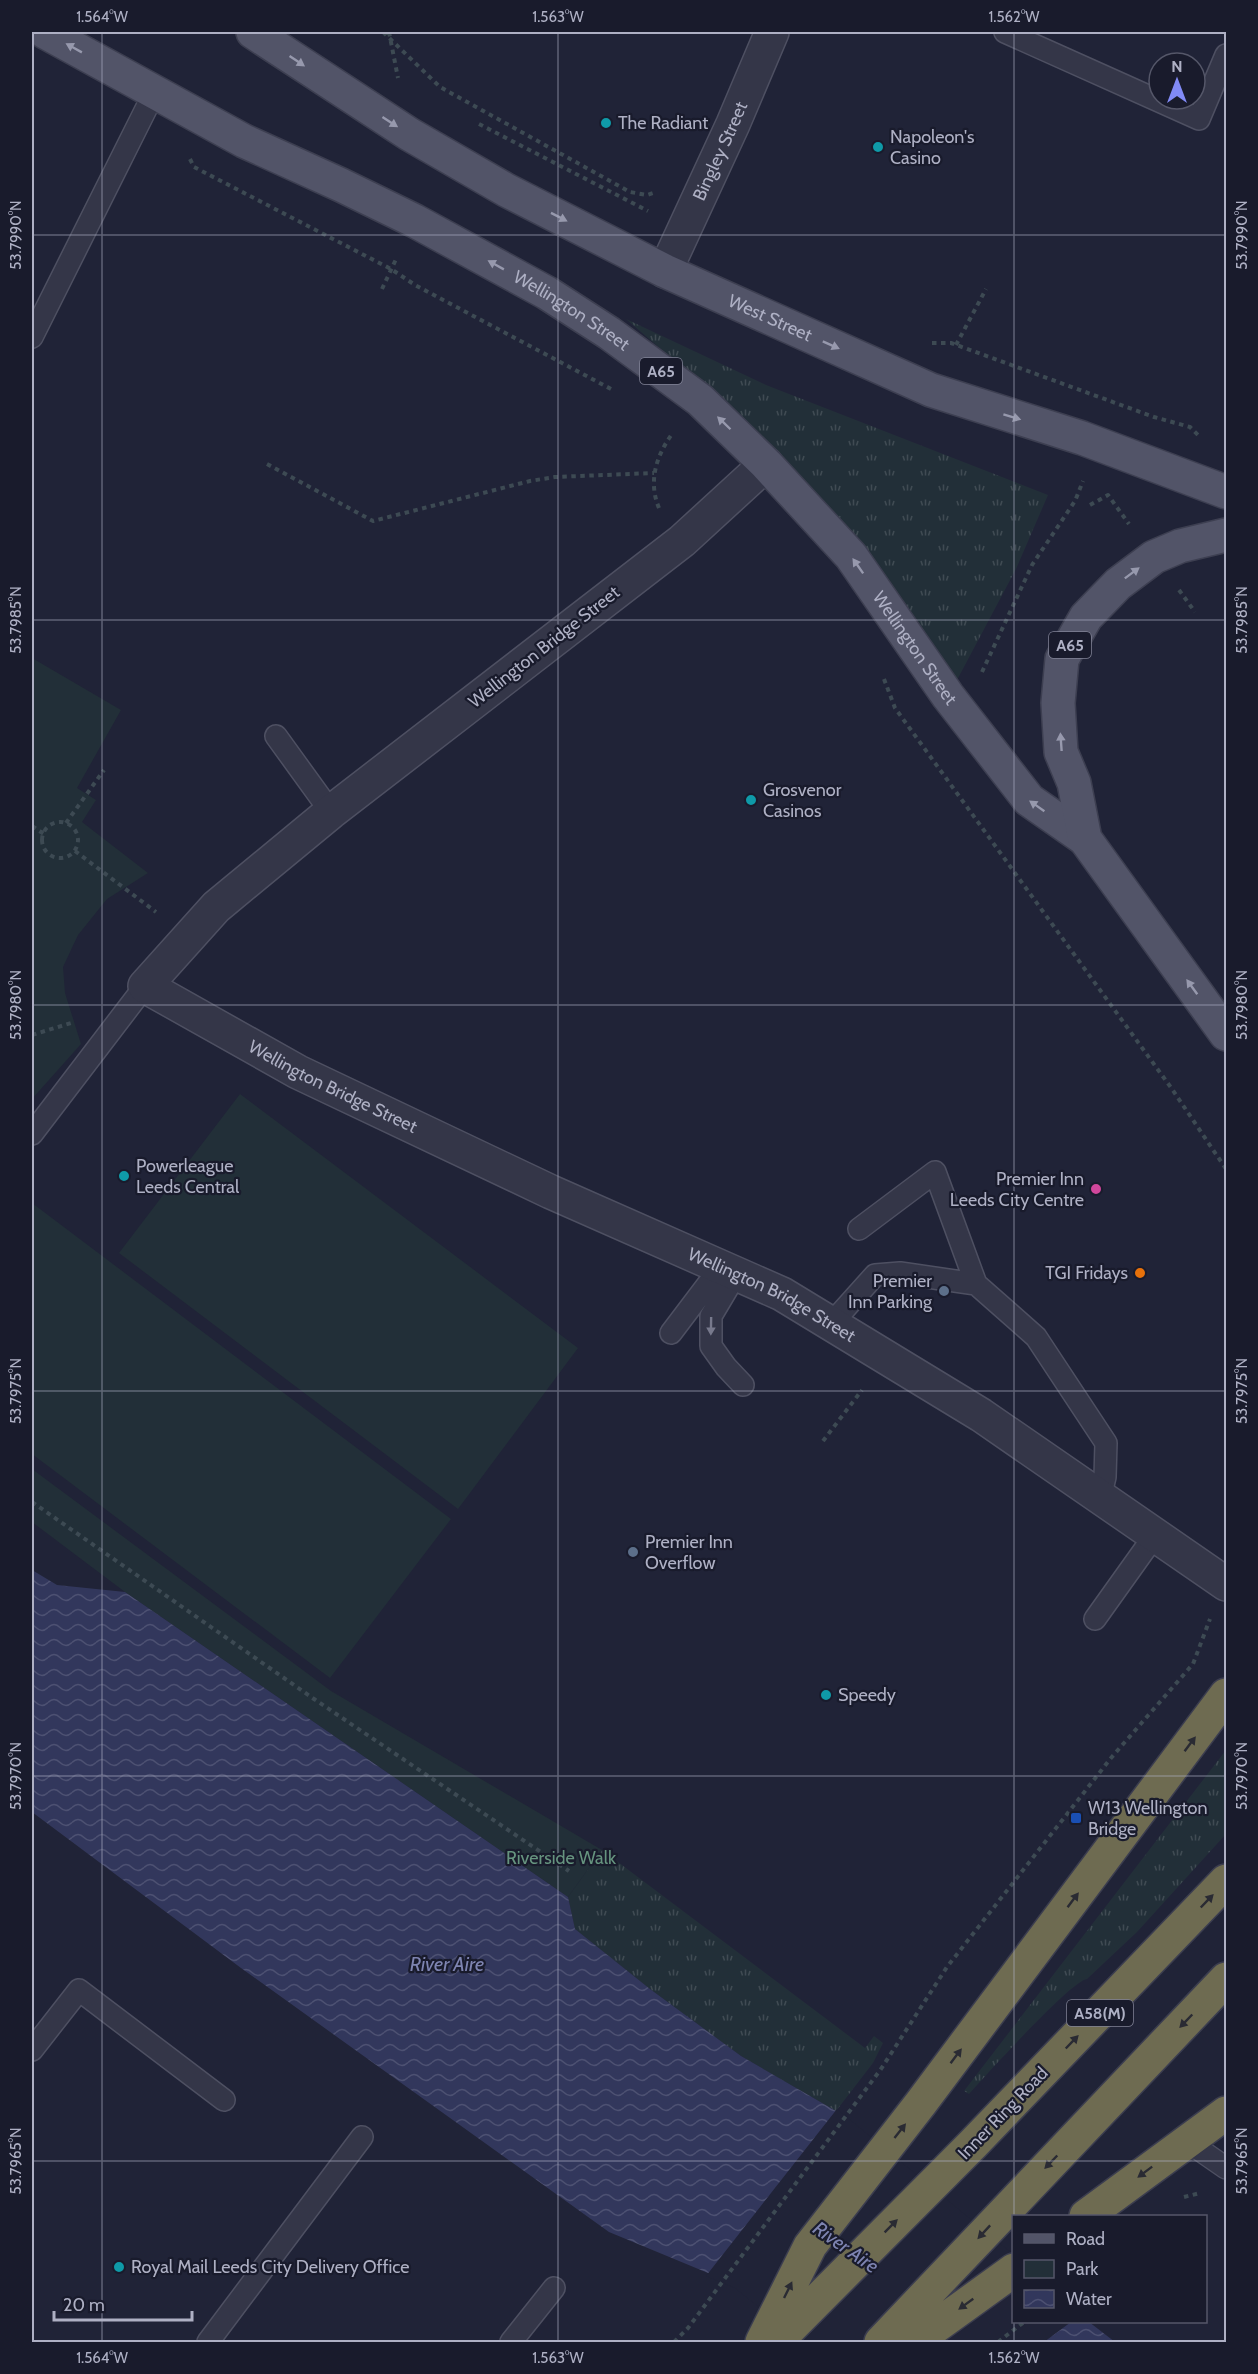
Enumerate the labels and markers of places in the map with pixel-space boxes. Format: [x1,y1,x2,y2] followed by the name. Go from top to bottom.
[618,112,708,134] place label: The Radiant
[599,116,613,130] marker: The Radiant
[890,126,974,169] place label: Napoleon's Casino
[871,140,885,154] marker: Napoleon's Casino
[763,779,842,822] place label: Grosvenor Casinos
[744,793,758,807] marker: Grosvenor Casinos
[136,1155,240,1198] place label: Powerleague Leeds Central
[950,1168,1084,1211] place label: Premier Inn Leeds City Centre
[117,1169,131,1183] marker: Powerleague Leeds Central
[1089,1182,1103,1196] marker: Premier Inn Leeds City Centre
[1045,1262,1128,1284] place label: TGI Fridays
[1133,1266,1147,1280] marker: TGI Fridays
[848,1270,933,1313] place label: Premier Inn Parking
[937,1284,951,1298] marker: Premier Inn Parking
[645,1531,733,1574] place label: Premier Inn Overflow
[626,1545,640,1559] marker: Premier Inn Overflow
[838,1684,896,1706] place label: Speedy
[819,1688,833,1702] marker: Speedy
[1088,1797,1208,1840] place label: W13 Wellington Bridge
[1069,1811,1083,1825] marker: W13 Wellington Bridge
[131,2256,410,2278] place label: Royal Mail Leeds City Delivery Office
[112,2260,126,2274] marker: Royal Mail Leeds City Delivery Office

